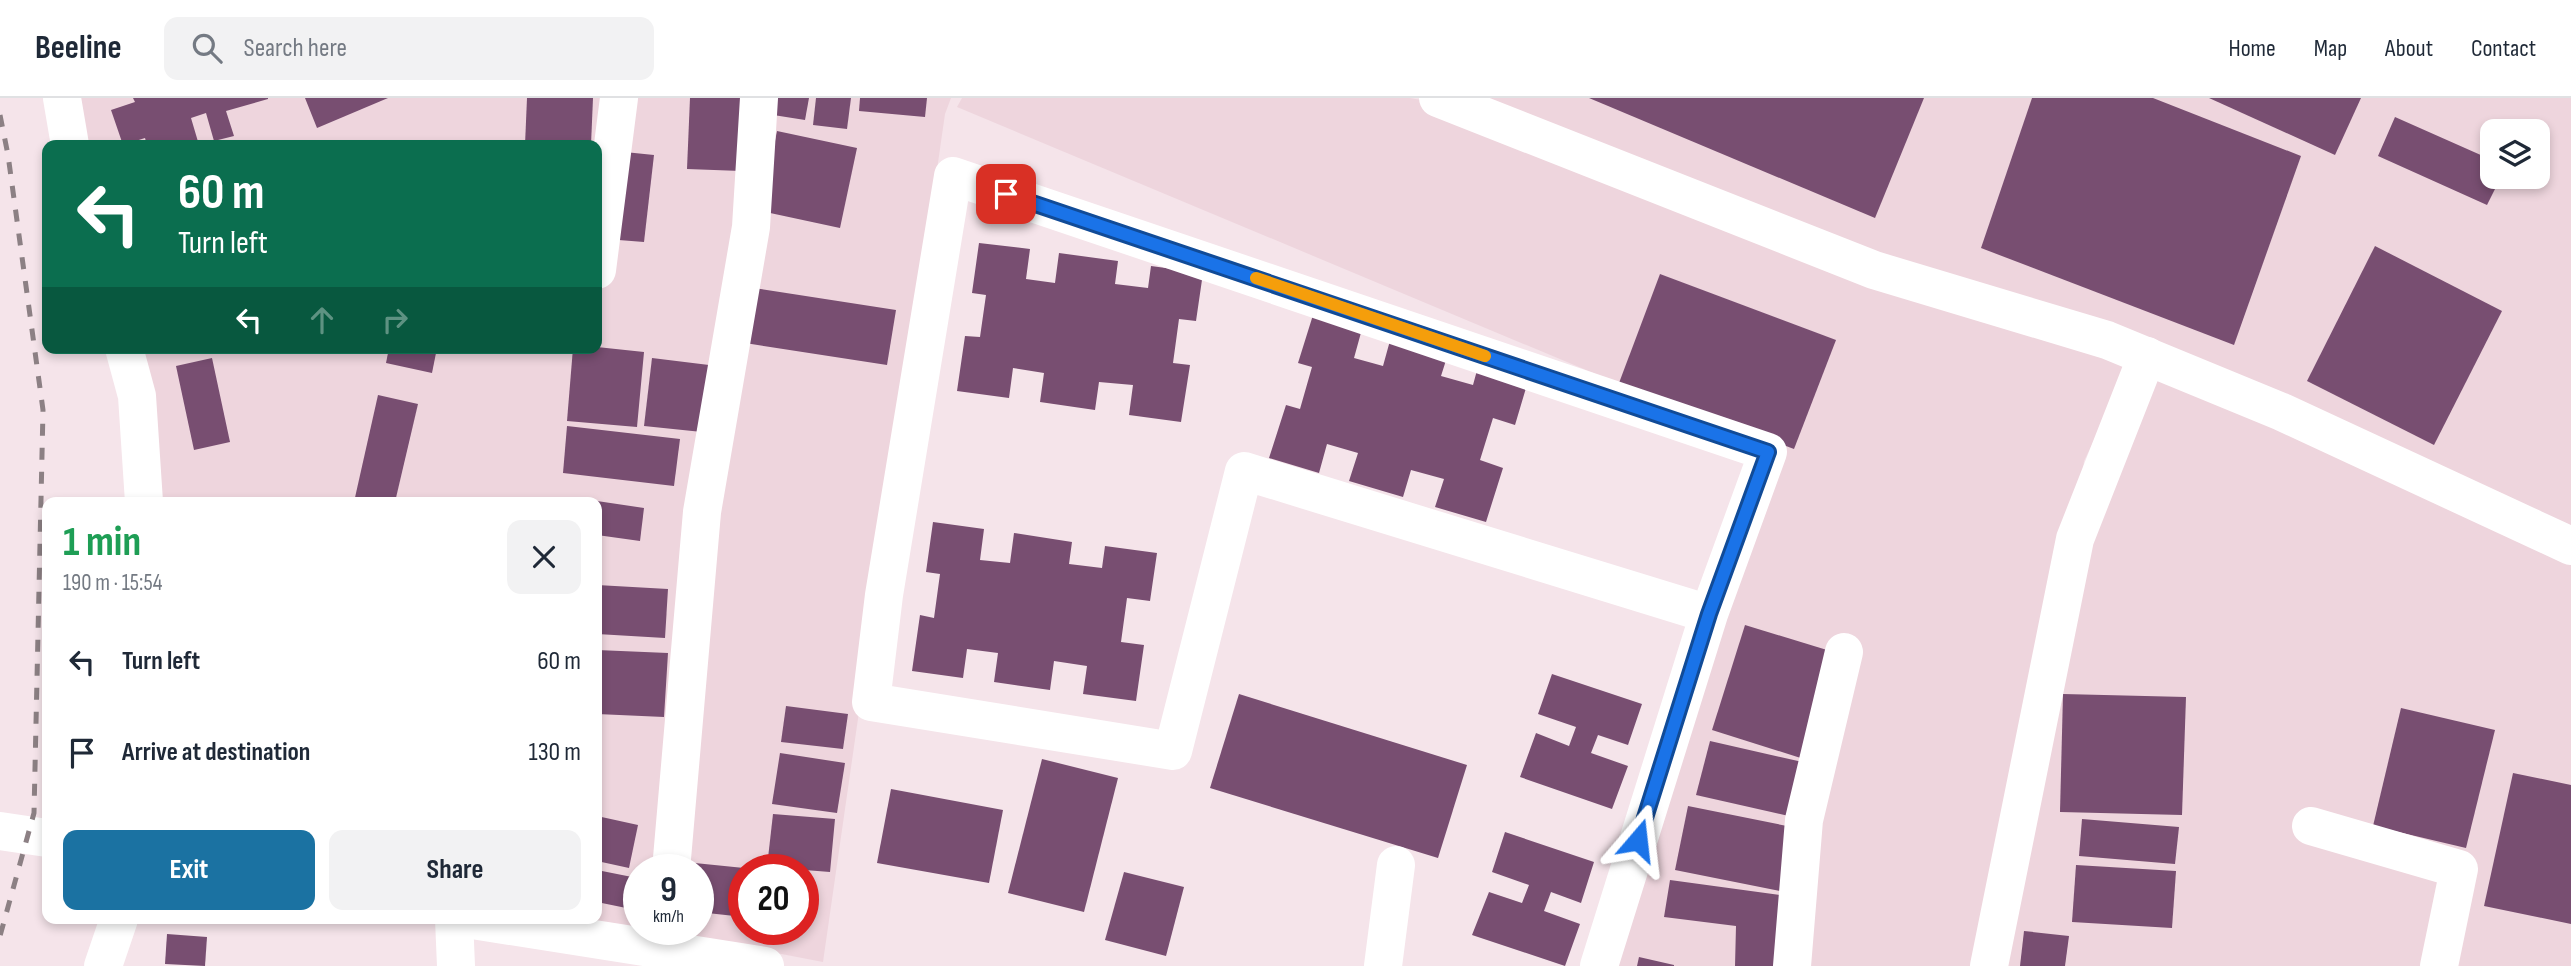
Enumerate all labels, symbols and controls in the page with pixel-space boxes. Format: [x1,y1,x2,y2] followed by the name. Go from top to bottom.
[164,17,654,80] search box
[35,28,122,68] text: Beeline
[188,29,226,67] icon: search
[244,33,347,64] text: Search here
[2228,34,2276,63] text: Home
[2314,34,2347,63] text: Map
[2385,34,2433,63] text: About
[2471,34,2536,63] text: Contact
[2480,119,2550,189] map controls
[2480,119,2550,189] button: layers
[178,164,265,223] text: 60 m
[976,164,1036,224] pin
[63,168,154,259] icon: left
[987,175,1025,213] icon: arrive
[178,224,268,263] text: Turn left
[230,301,268,339] icon: left
[303,301,341,339] icon: ahead
[376,301,414,339] icon: right
[63,517,141,568] text: 1 min
[507,520,581,594] button: close
[63,569,162,597] text: 190 m · 15:54
[63,643,101,681] icon: left
[122,646,200,677] text: Turn left
[537,646,581,677] text: 60 m
[63,734,101,772] icon: arrive
[122,737,310,768] text: Arrive at destination
[529,737,581,768] text: 130 m
[1601,803,1675,877] position arrow
[63,830,315,910] button: Exit
[329,830,581,910] button: Share
[728,854,819,945] speed limit sign: 20
[660,869,677,912] text: 9
[653,906,684,927] text: km/h

